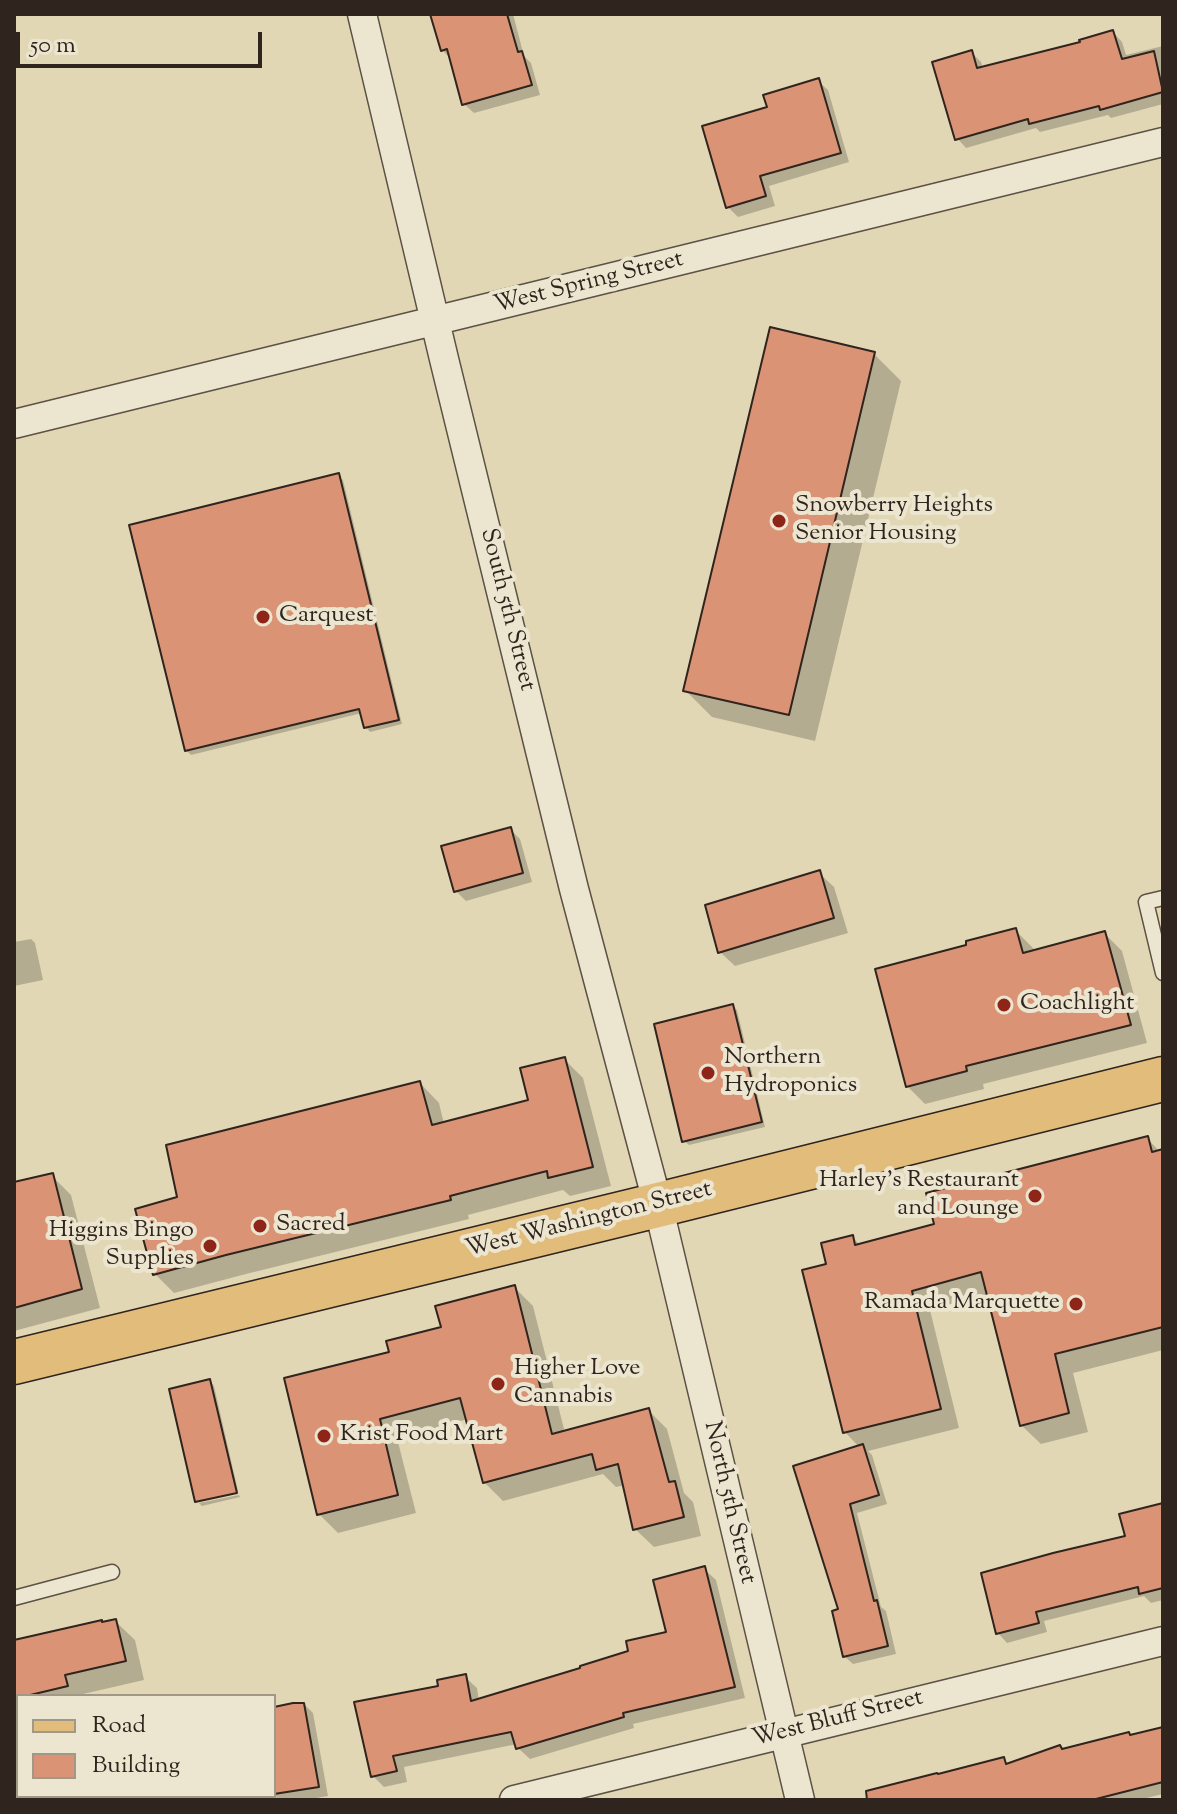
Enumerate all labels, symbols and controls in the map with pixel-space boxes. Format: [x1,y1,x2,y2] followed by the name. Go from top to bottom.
[20,16,266,66] scale bar
[30,29,76,63] text: 50 m
[491,247,687,321] street label: West Spring Street
[795,493,993,549] place label: Snowberry Heights Senior Housing
[770,512,788,530] marker: Snowberry Heights Senior Housing
[472,526,540,694] street label: South 5th Street
[279,603,374,631] place label: Carquest
[254,608,272,626] marker: Carquest
[1020,991,1135,1019] place label: Coachlight
[995,996,1013,1014] marker: Coachlight
[724,1045,857,1101] place label: Northern Hydroponics
[699,1064,717,1082] marker: Northern Hydroponics
[819,1168,1019,1224] place label: Harley's Restaurant and Lounge
[463,1176,715,1266] street label: West Washington Street
[1026,1187,1044,1205] marker: Harley's Restaurant and Lounge
[276,1212,346,1240] place label: Sacred
[251,1217,269,1235] marker: Sacred
[49,1218,194,1274] place label: Higgins Bingo Supplies
[201,1237,219,1255] marker: Higgins Bingo Supplies
[864,1290,1060,1318] place label: Ramada Marquette
[1067,1295,1085,1313] marker: Ramada Marquette
[514,1356,640,1412] place label: Higher Love Cannabis
[489,1375,507,1393] marker: Higher Love Cannabis
[695,1419,761,1587] street label: North 5th Street
[340,1422,503,1450] place label: Krist Food Mart
[315,1427,333,1445] marker: Krist Food Mart
[750,1685,926,1755] street label: West Bluff Street
[16,1694,276,1798] legend
[92,1709,146,1743] text: Road
[92,1749,180,1783] text: Building

